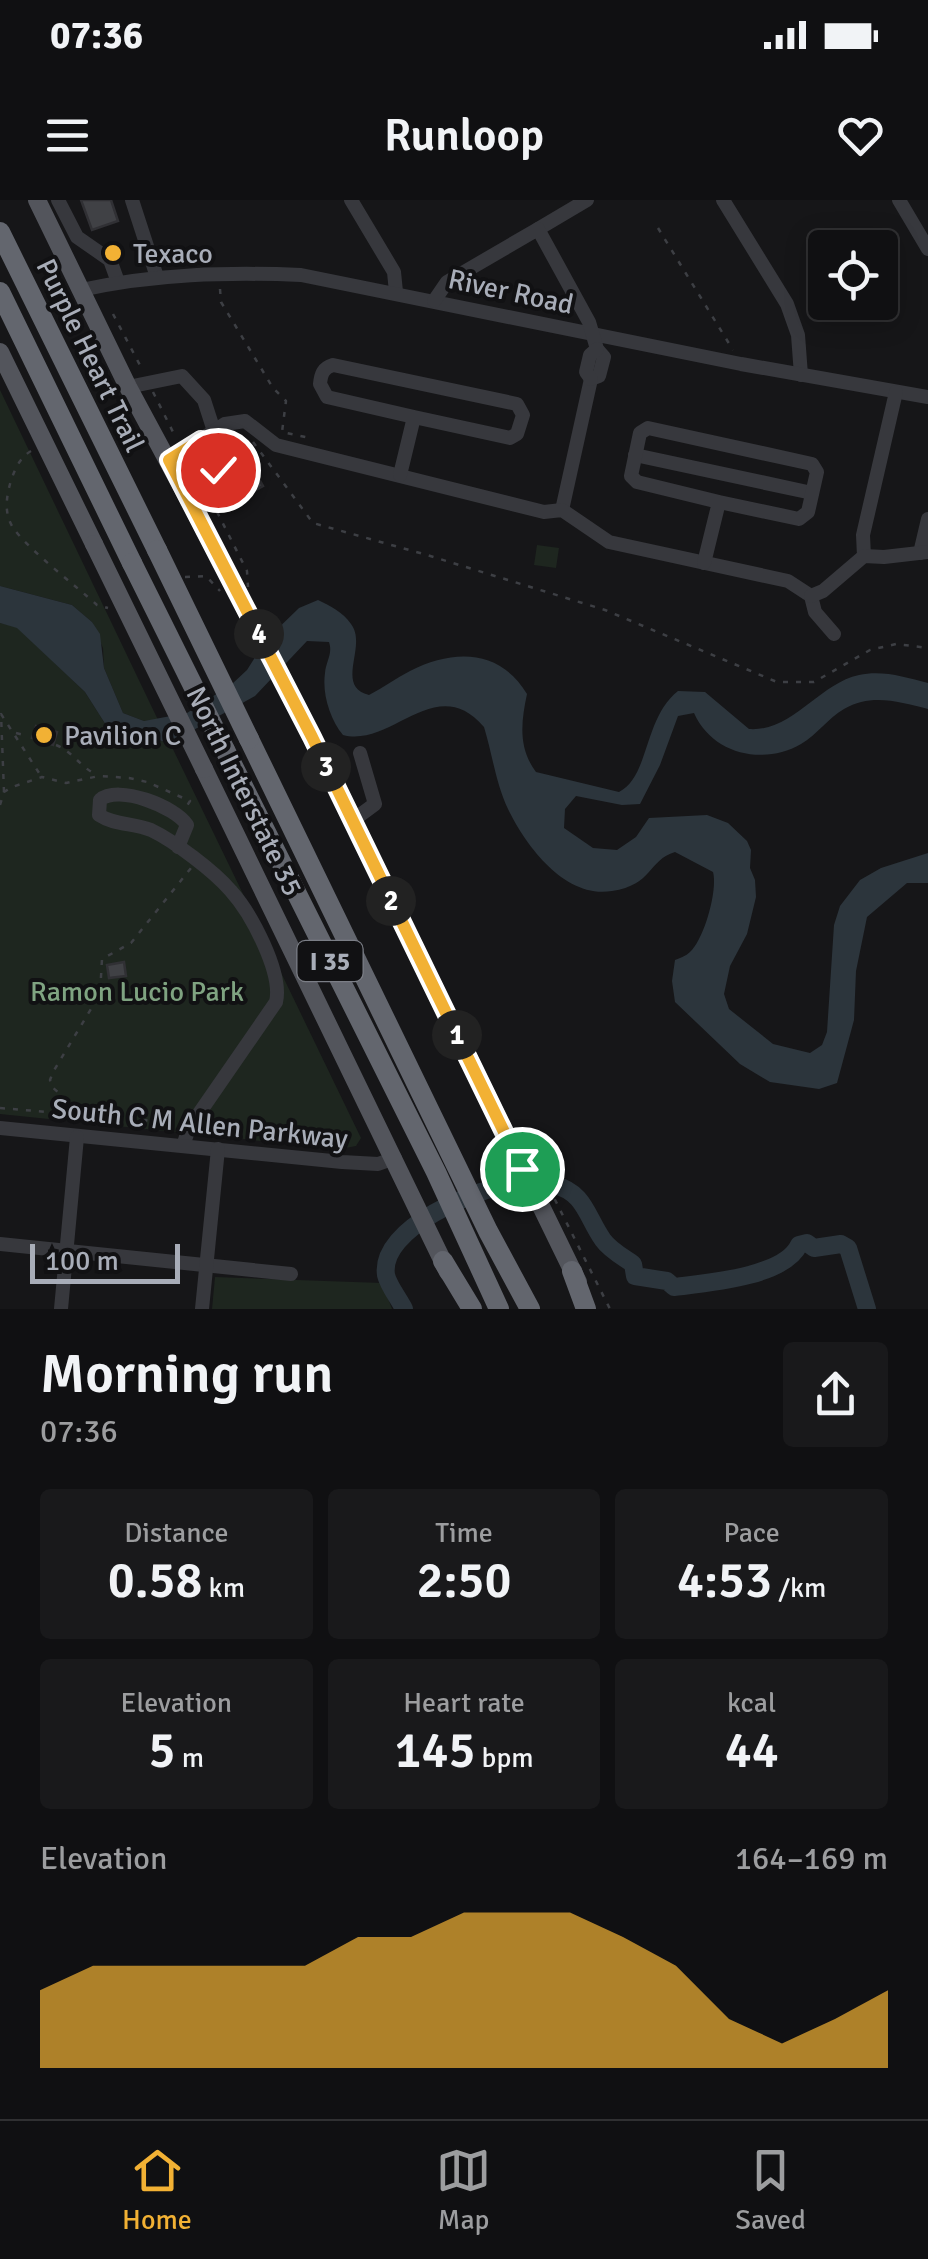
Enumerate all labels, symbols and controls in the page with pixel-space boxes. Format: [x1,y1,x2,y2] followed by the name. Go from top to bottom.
[50,12,143,59] text: 07:36
[40,108,95,163] icon: menu
[384,108,544,163] text: Runloop
[833,108,888,163] icon: heart
[808,230,898,320] map controls
[808,230,898,320] button: locate
[133,237,213,271] place label: Texaco
[102,242,124,264] marker: Texaco
[29,253,152,458] street label: Purple Heart Trail
[445,262,576,322] street label: River Road
[176,428,261,513] pin
[191,443,246,498] icon: check
[234,609,284,659] pin: 4
[251,617,267,651] text: 4
[179,681,310,902] street label: North Interstate 35
[64,719,182,753] place label: Pavilion C
[33,724,55,746] marker: Pavilion C
[301,742,351,792] pin: 3
[318,750,334,784] text: 3
[366,876,416,926] pin: 2
[383,884,399,918] text: 2
[298,941,362,981] road number: I 35
[30,975,244,1009] park label: Ramon Lucio Park
[432,1010,482,1060] pin: 1
[449,1018,465,1052] text: 1
[50,1092,350,1156] street label: South C M Allen Parkway
[480,1127,565,1212] pin
[495,1142,550,1197] icon: arrive
[30,1239,180,1284] scale bar
[45,1244,119,1278] text: 100 m
[40,1340,333,1408] text: Morning run
[783,1342,888,1447] button: share
[40,1412,118,1451] text: 07:36
[124,1516,228,1550] text: Distance
[435,1516,493,1550] text: Time
[723,1516,780,1550] text: Pace
[108,1550,202,1612] text: 0.58
[416,1550,512,1612] text: 2:50
[677,1550,772,1612] text: 4:53
[202,1571,245,1605] text: km
[772,1571,826,1605] text: /km
[121,1686,232,1720] text: Elevation
[403,1686,525,1720] text: Heart rate
[727,1686,776,1720] text: kcal
[149,1720,176,1782] text: 5
[394,1720,475,1782] text: 145
[725,1720,779,1782] text: 44
[176,1741,204,1775] text: m
[475,1741,534,1775] text: bpm
[40,1839,167,1878] text: Elevation
[735,1839,888,1878] text: 164–169 m
[122,2143,192,2237] tab: Home
[436,2143,491,2237] tab: Map
[735,2143,806,2237] tab: Saved

